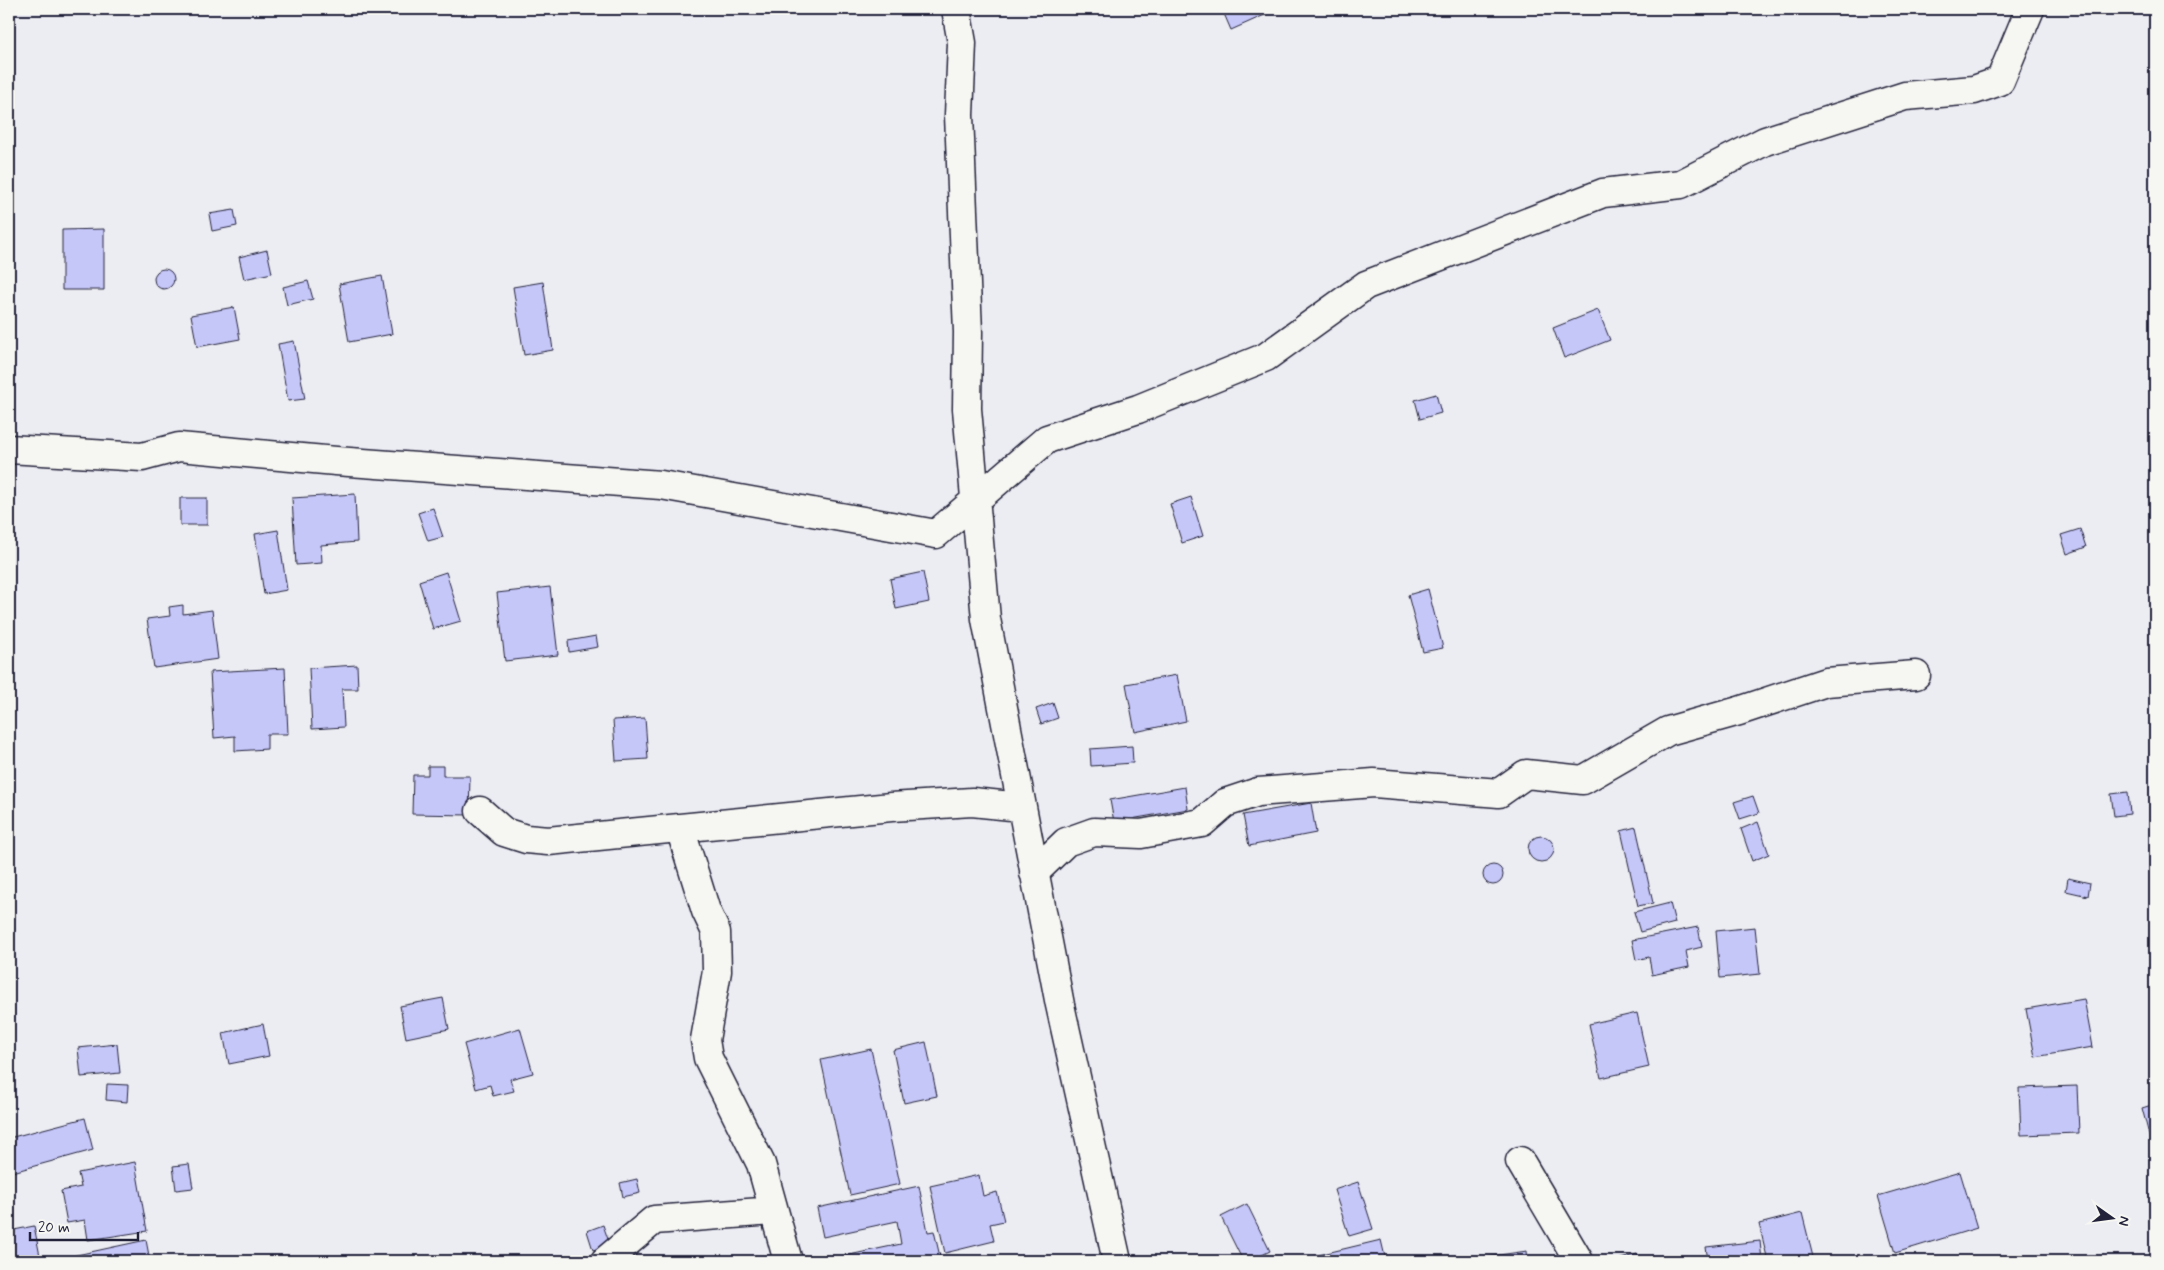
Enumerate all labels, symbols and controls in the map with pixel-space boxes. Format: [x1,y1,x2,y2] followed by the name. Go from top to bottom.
[2086,1192,2136,1242] north arrow
[30,1210,138,1242] scale bar
[2114,1214,2134,1228] text: N
[38,1218,70,1238] text: 20 m

